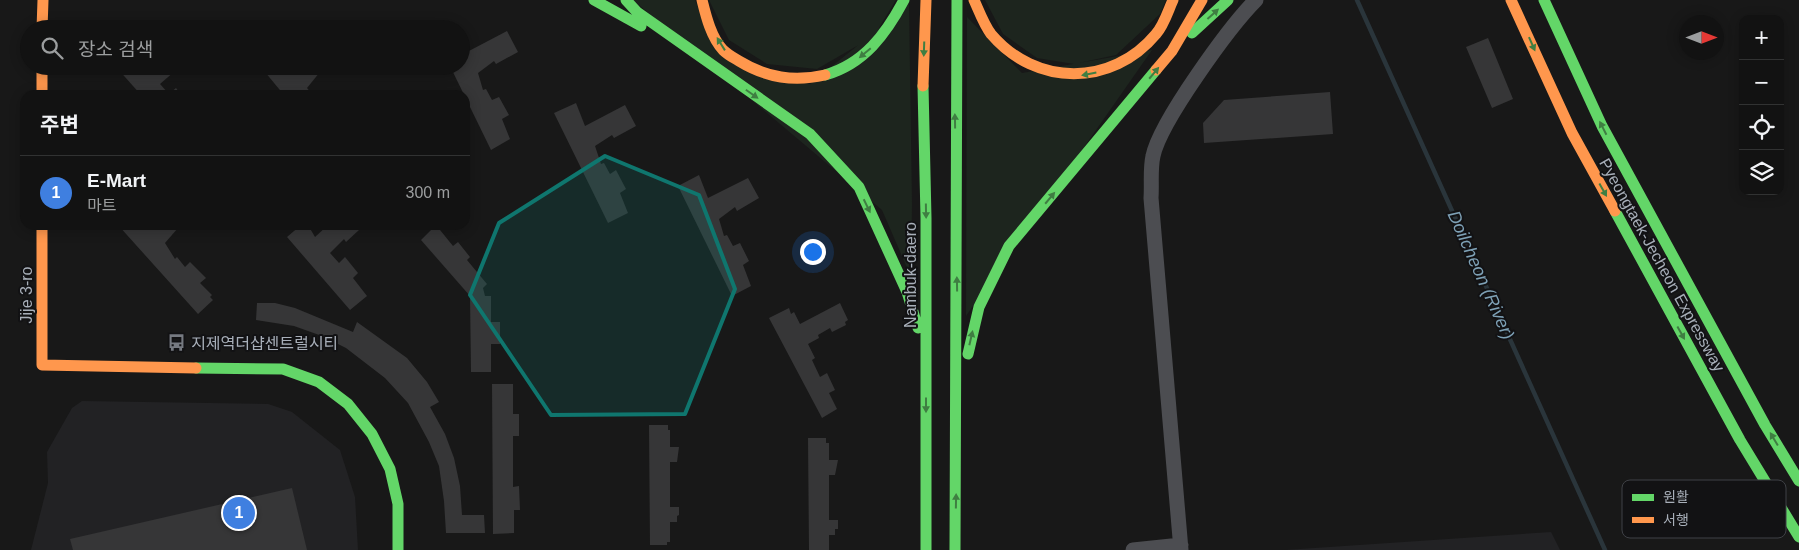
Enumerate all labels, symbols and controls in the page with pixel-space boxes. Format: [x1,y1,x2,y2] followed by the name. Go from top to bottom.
[1207,8,1219,20] one-way arrow
[1679,15,1724,60] north arrow
[1739,15,1784,195] map controls
[1739,15,1784,60] button: +
[20,20,470,75] search box
[38,34,66,62] icon: search
[1528,37,1536,51] one-way arrow
[716,38,725,51] one-way arrow
[78,39,153,60] text: 장소 검색
[920,41,928,57] one-way arrow
[860,47,872,59] one-way arrow
[1739,60,1784,105] button: −
[1148,68,1160,80] one-way arrow
[1081,70,1097,78] one-way arrow
[746,89,759,99] one-way arrow
[1739,105,1784,150] button: locate
[40,113,79,136] text: 주변
[951,113,959,129] one-way arrow
[1599,121,1607,135] one-way arrow
[1739,150,1784,195] button: layers
[1596,155,1728,375] street label: Pyeongtaek-Jecheon Expressway
[87,170,146,191] text: E-Mart
[1599,183,1607,198] one-way arrow
[52,184,60,201] text: 1
[406,184,450,201] text: 300 m
[1044,192,1055,204] one-way arrow
[87,197,116,214] text: 마트
[863,198,872,213] one-way arrow
[922,203,930,219] one-way arrow
[1444,207,1518,343] water label: Doilcheon (River)
[902,222,919,328] street label: Nambuk-daero
[800,239,826,265] your location
[18,266,35,323] street label: Jije 3-ro
[953,275,961,291] one-way arrow
[1677,325,1685,340] one-way arrow
[967,330,975,345] one-way arrow
[167,333,187,353] bus stop icon: 지제역더샵센트럴시티
[191,335,338,352] place label: 지제역더샵센트럴시티
[922,397,930,413] one-way arrow
[1769,433,1778,446] one-way arrow
[1622,480,1786,538] legend
[1663,489,1689,505] text: 원활
[952,493,960,509] one-way arrow
[223,494,255,532] pin: 1
[1663,512,1689,528] text: 서행

